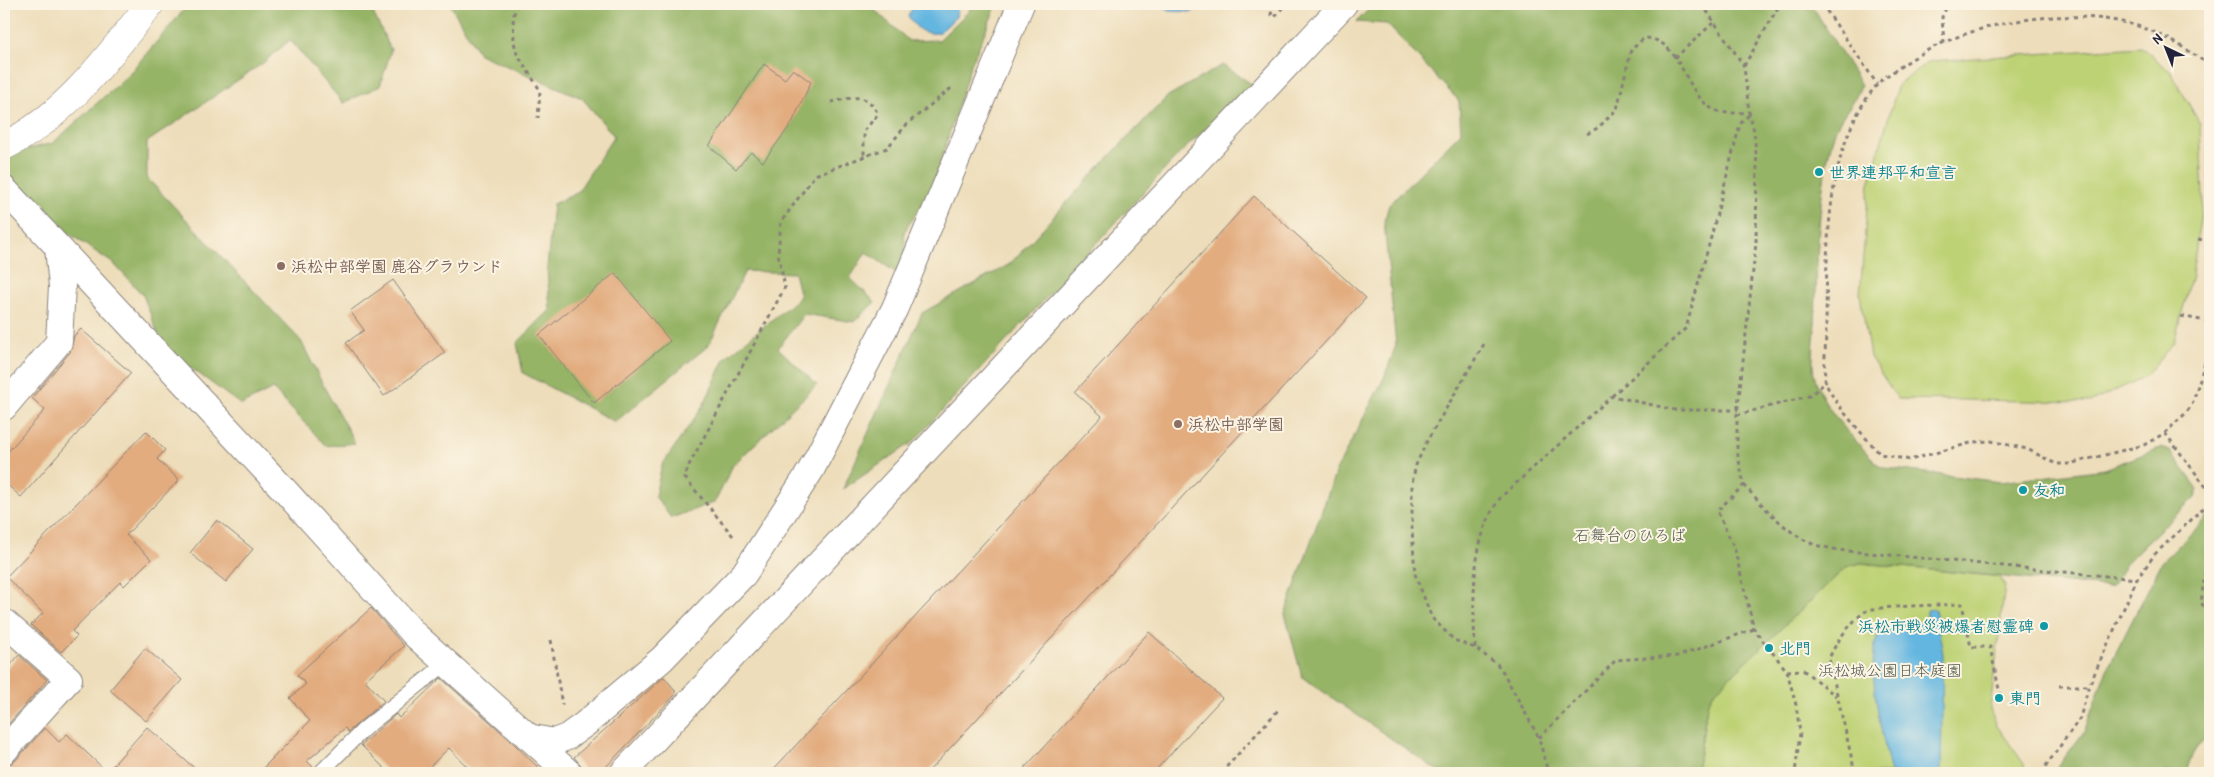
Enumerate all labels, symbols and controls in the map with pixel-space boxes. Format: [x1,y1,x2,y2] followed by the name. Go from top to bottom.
[2142,22,2192,72] north arrow
[2148,28,2166,48] text: N
[1829,161,1957,183] place label: 世界連邦平和宣言
[1813,166,1825,178] marker: 世界連邦平和宣言
[291,255,503,277] place label: 浜松中部学園 鹿谷グラウンド
[275,260,287,272] marker: 浜松中部学園 鹿谷グラウンド
[1188,413,1284,435] place label: 浜松中部学園
[1172,418,1184,430] marker: 浜松中部学園
[2033,479,2065,501] place label: 友和
[2017,484,2029,496] marker: 友和
[1574,524,1686,546] park label: 石舞台のひろば
[1858,615,2034,637] place label: 浜松市戦災被爆者慰霊碑
[2038,620,2050,632] marker: 浜松市戦災被爆者慰霊碑
[1779,637,1811,659] place label: 北門
[1763,642,1775,654] marker: 北門
[1818,659,1962,681] park label: 浜松城公園日本庭園
[2009,687,2041,709] place label: 東門
[1993,692,2005,704] marker: 東門

